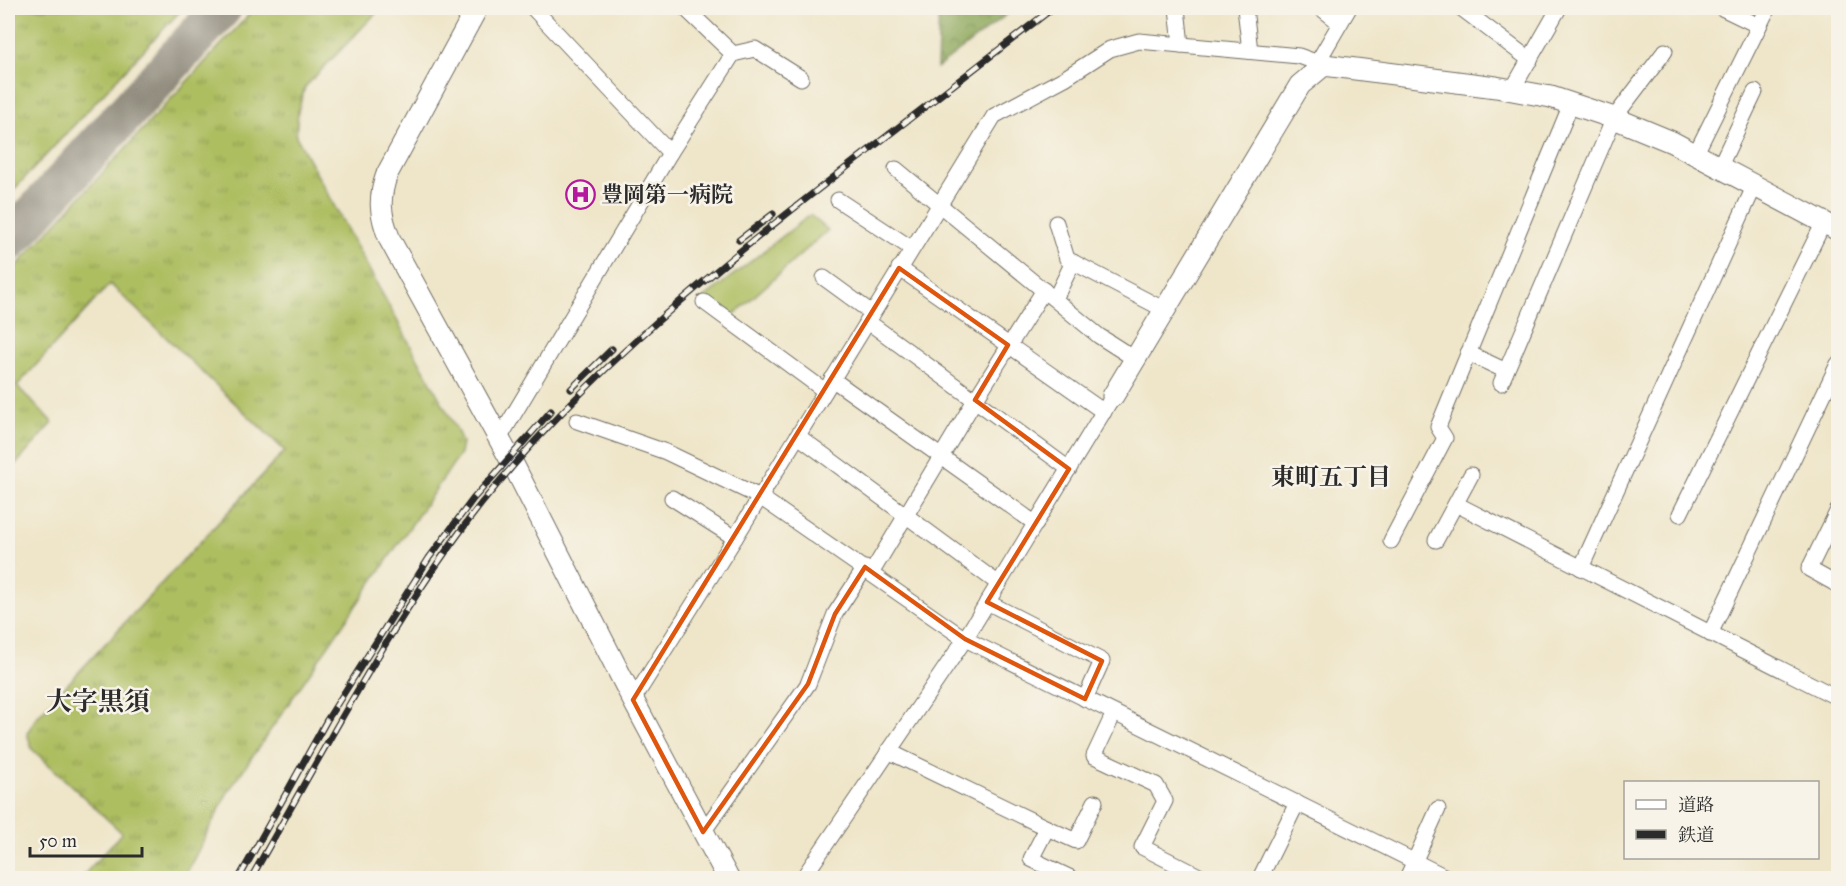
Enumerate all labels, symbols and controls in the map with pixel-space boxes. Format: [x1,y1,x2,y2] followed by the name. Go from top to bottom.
[564,178,596,210] hospital icon: 豊岡第一病院
[601,181,733,208] place label: 豊岡第一病院
[1271,462,1391,492] district label: 東町五丁目
[46,685,150,717] district label: 大字黒須
[1624,781,1819,859] legend
[1678,794,1714,816] text: 道路
[30,820,142,858] scale bar
[1678,824,1714,846] text: 鉄道
[39,830,77,852] text: 50 m

